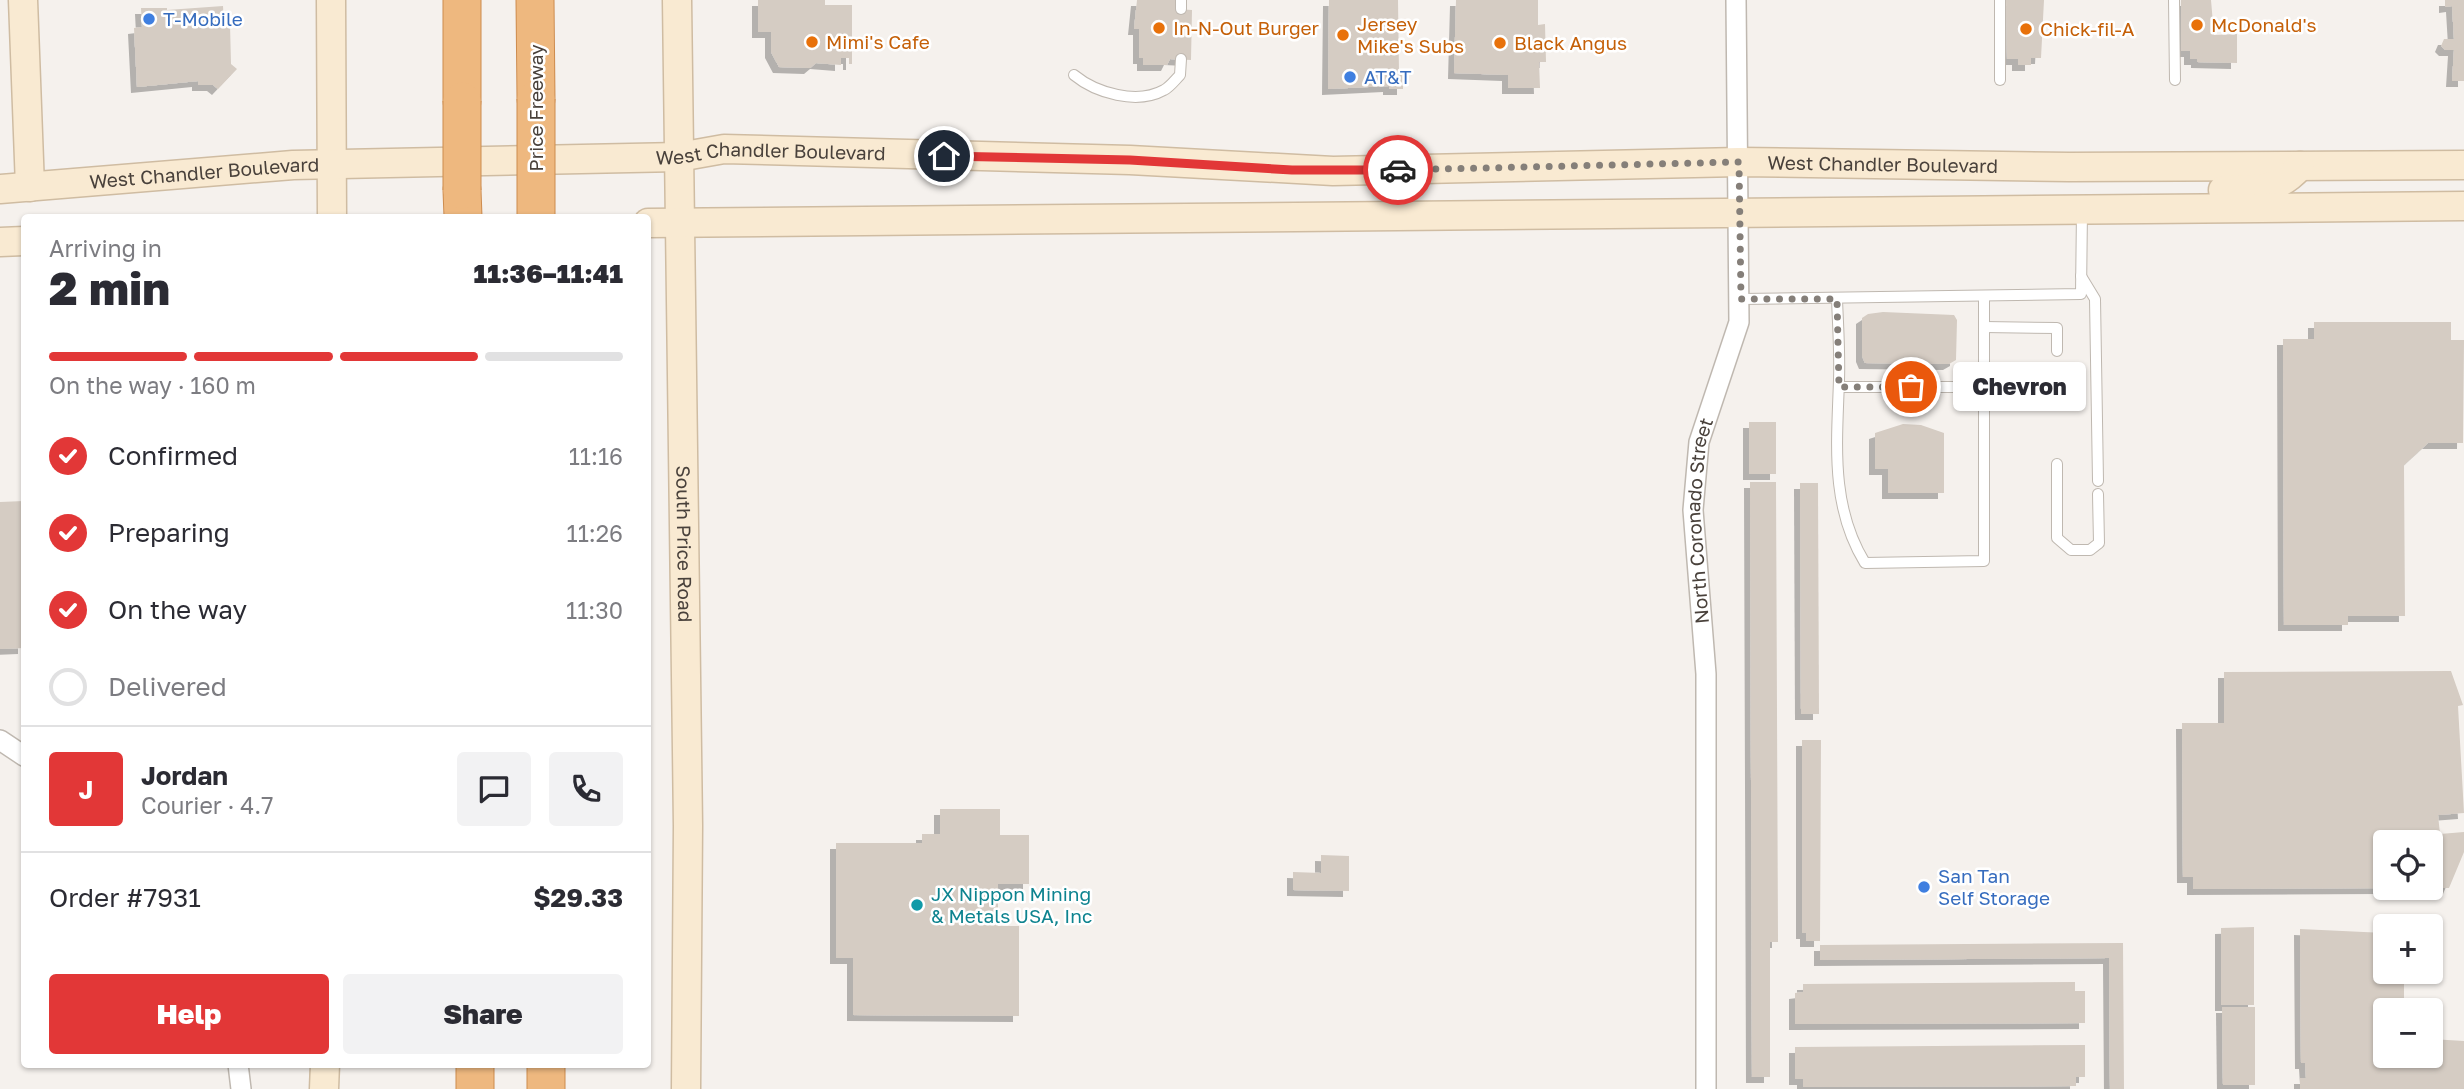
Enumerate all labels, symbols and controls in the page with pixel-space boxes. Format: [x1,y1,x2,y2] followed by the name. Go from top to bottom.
[163,7,243,30] place label: T-Mobile
[141,11,157,27] marker: T-Mobile
[1357,12,1464,57] place label: Jersey Mike's Subs
[2211,13,2317,36] place label: McDonald's
[1173,16,1320,39] place label: In-N-Out Burger
[2040,17,2135,40] place label: Chick-fil-A
[2189,17,2205,33] marker: McDonald's
[1151,20,1167,36] marker: In-N-Out Burger
[2018,21,2034,37] marker: Chick-fil-A
[1335,27,1351,43] marker: Jersey Mike's Subs
[826,30,930,53] place label: Mimi's Cafe
[1514,31,1627,54] place label: Black Angus
[804,34,820,50] marker: Mimi's Cafe
[1492,35,1508,51] marker: Black Angus
[524,44,547,172] street label: Price Freeway
[1364,65,1412,88] place label: AT&T
[1342,69,1358,85] marker: AT&T
[914,126,974,186] pin
[1363,135,1433,205] courier
[655,137,886,168] street label: West Chandler Boulevard
[925,137,963,175] icon: home
[1767,150,1998,177] street label: West Chandler Boulevard
[1379,151,1417,189] icon: car
[88,152,320,193] street label: West Chandler Boulevard
[49,234,162,262] text: Arriving in
[473,258,623,289] text: 11:36–11:41
[49,260,170,315] text: 2 min
[1881,357,1941,417] pin
[1953,362,2086,412] callout: Chevron
[1892,368,1930,406] icon: bag
[49,371,256,399] text: On the way · 160 m
[1972,372,2067,400] text: Chevron
[1681,415,1717,625] street label: North Coronado Street
[49,437,87,475] icon: check
[108,440,238,471] text: Confirmed
[569,442,623,470] text: 11:16
[672,465,697,623] street label: South Price Road
[49,514,87,552] icon: check
[108,517,230,548] text: Preparing
[567,519,623,547] text: 11:26
[49,591,87,629] icon: check
[108,594,247,625] text: On the way
[566,596,623,624] text: 11:30
[108,671,227,702] text: Delivered
[457,752,531,826] button: chat
[549,752,623,826] button: phone
[141,760,228,791] text: Jordan
[79,774,93,805] text: J
[141,791,273,819] text: Courier · 4.7
[2373,830,2443,1068] map controls
[2373,830,2443,900] button: locate
[1938,864,2050,909] place label: San Tan Self Storage
[1916,879,1932,895] marker: San Tan Self Storage
[49,882,201,913] text: Order #7931
[533,882,623,913] text: $29.33
[931,882,1092,927] place label: JX Nippon Mining & Metals USA, Inc
[909,897,925,913] marker: JX Nippon Mining & Metals USA, Inc
[2373,914,2443,984] button: +
[49,974,329,1054] button: Help
[343,974,623,1054] button: Share
[2373,998,2443,1068] button: −

